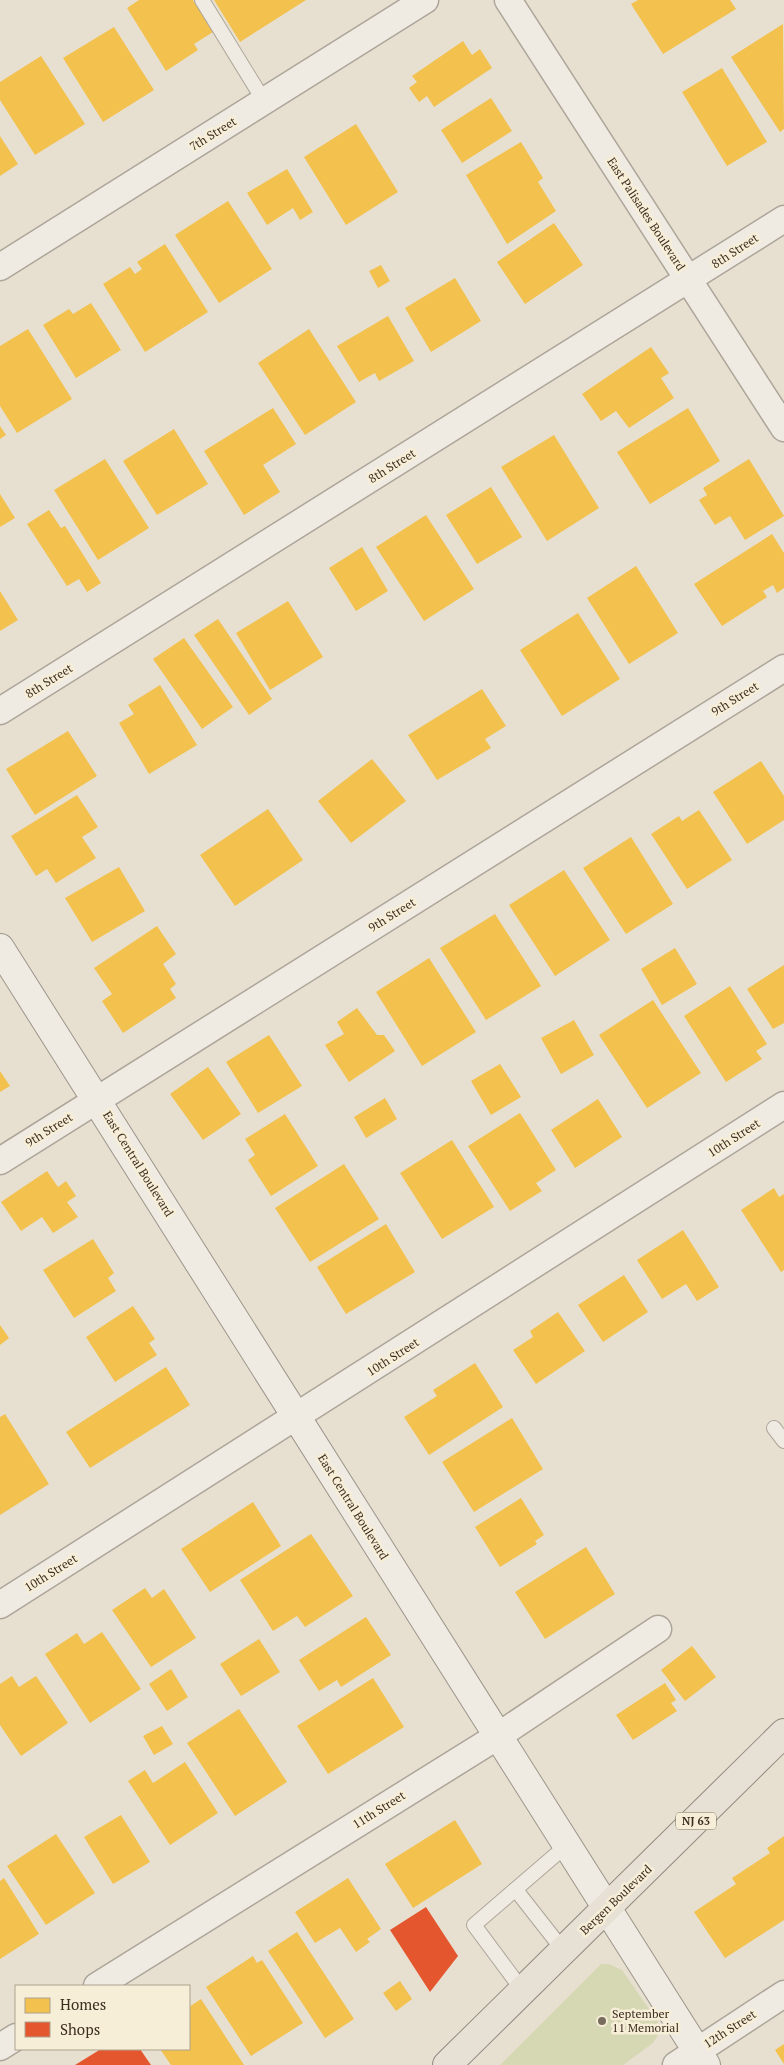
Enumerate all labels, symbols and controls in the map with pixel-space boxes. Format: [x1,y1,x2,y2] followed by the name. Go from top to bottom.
[187,113,239,154] street label: 7th Street
[604,154,689,273] street label: East Palisades Boulevard
[708,230,761,271] street label: 8th Street
[365,445,419,486] street label: 8th Street
[22,660,76,701] street label: 8th Street
[708,678,762,719] street label: 9th Street
[365,894,419,935] street label: 9th Street
[100,1108,177,1220] street label: East Central Boulevard
[22,1109,76,1150] street label: 9th Street
[705,1115,763,1160] street label: 10th Street
[364,1334,422,1379] street label: 10th Street
[315,1451,392,1563] street label: East Central Boulevard
[22,1550,80,1595] street label: 10th Street
[350,1787,408,1832] street label: 11th Street
[676,1812,716,1830] road number: NJ 63
[577,1861,655,1938] street label: Bergen Boulevard
[15,1985,190,2050] legend
[60,1994,106,2014] text: Homes
[612,2006,679,2035] place label: September 11 Memorial
[701,2006,759,2051] street label: 12th Street
[596,2015,608,2027] marker: September 11 Memorial
[60,2019,100,2039] text: Shops

